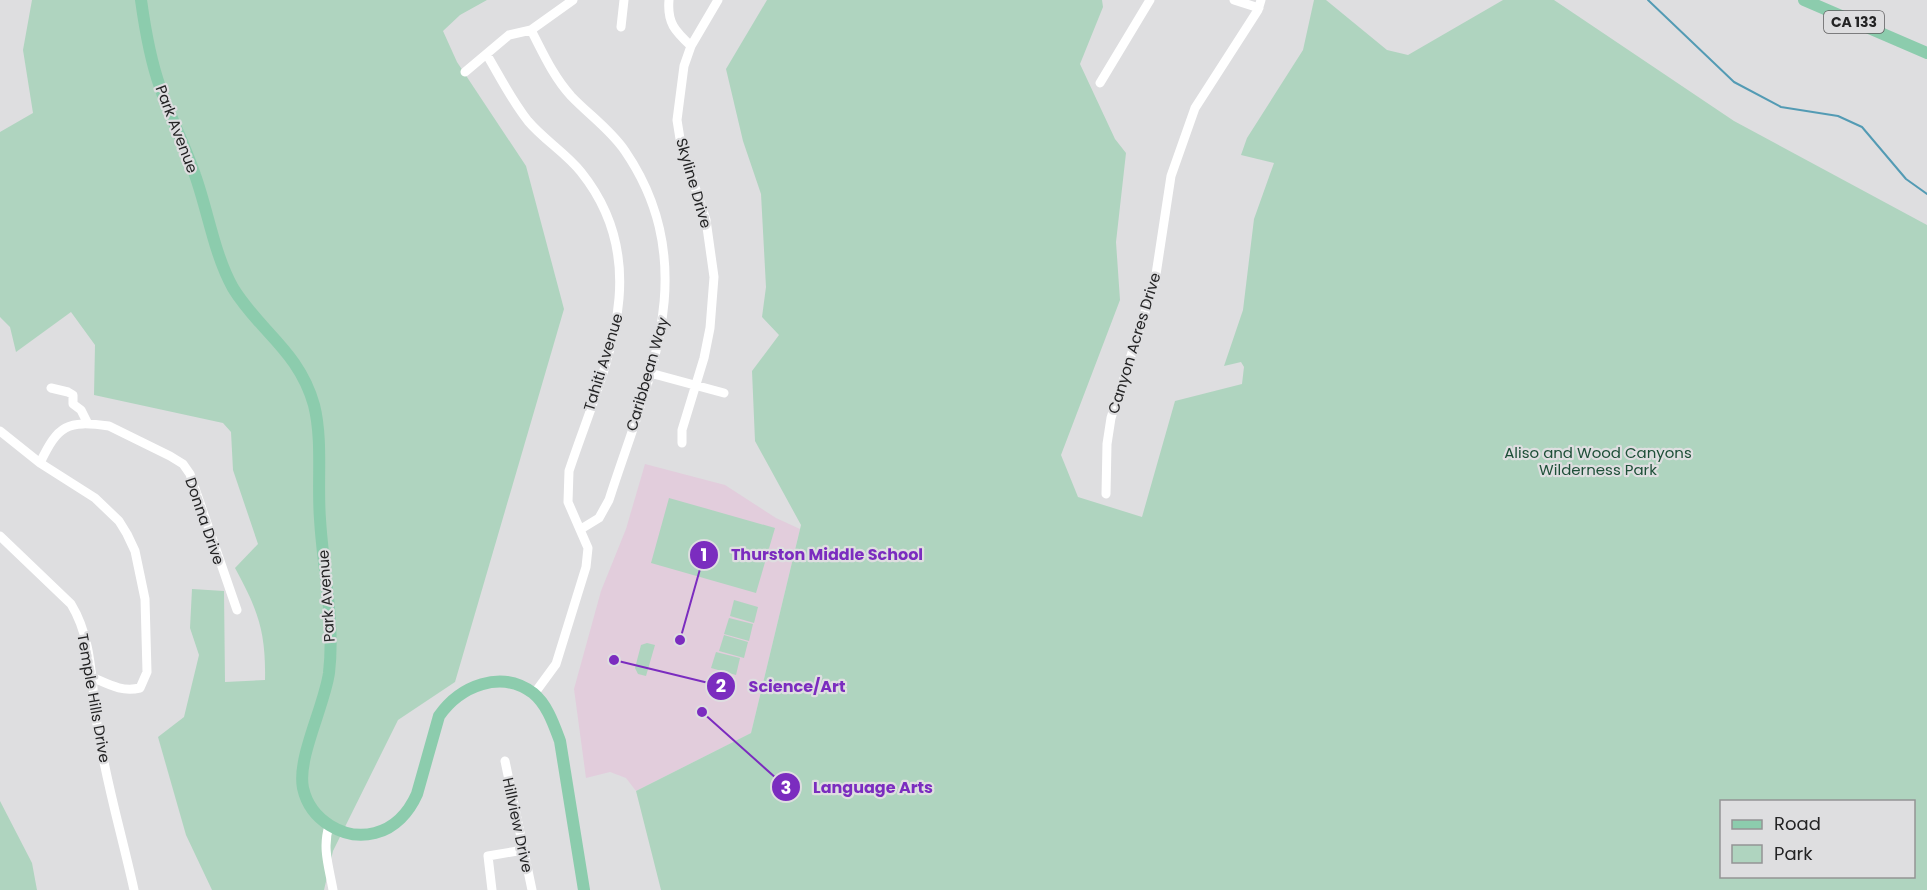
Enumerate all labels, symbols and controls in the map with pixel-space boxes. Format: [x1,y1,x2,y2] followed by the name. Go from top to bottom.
[1824,11,1884,33] road number: CA 133
[151,82,203,176] street label: Park Avenue
[671,135,717,231] street label: Skyline Drive
[1103,270,1165,416] street label: Canyon Acres Drive
[578,311,628,413] street label: Tahiti Avenue
[621,314,673,433] street label: Caribbean Way
[1504,442,1692,480] park label: Aliso and Wood Canyons Wilderness Park
[180,474,230,568] street label: Donna Drive
[689,538,935,572] callout: Thurston Middle School
[701,542,707,567] text: 1
[731,543,923,566] text: Thurston Middle School
[312,549,340,643] street label: Park Avenue
[72,632,116,764] street label: Temple Hills Drive
[706,669,857,703] callout: Science/Art
[716,673,726,698] text: 2
[749,675,845,698] text: Science/Art
[771,770,945,804] callout: Language Arts
[498,775,538,875] street label: Hillview Drive
[781,775,791,800] text: 3
[813,776,933,799] text: Language Arts
[1720,800,1915,878] legend
[1774,811,1821,836] text: Road
[1774,841,1813,866] text: Park

